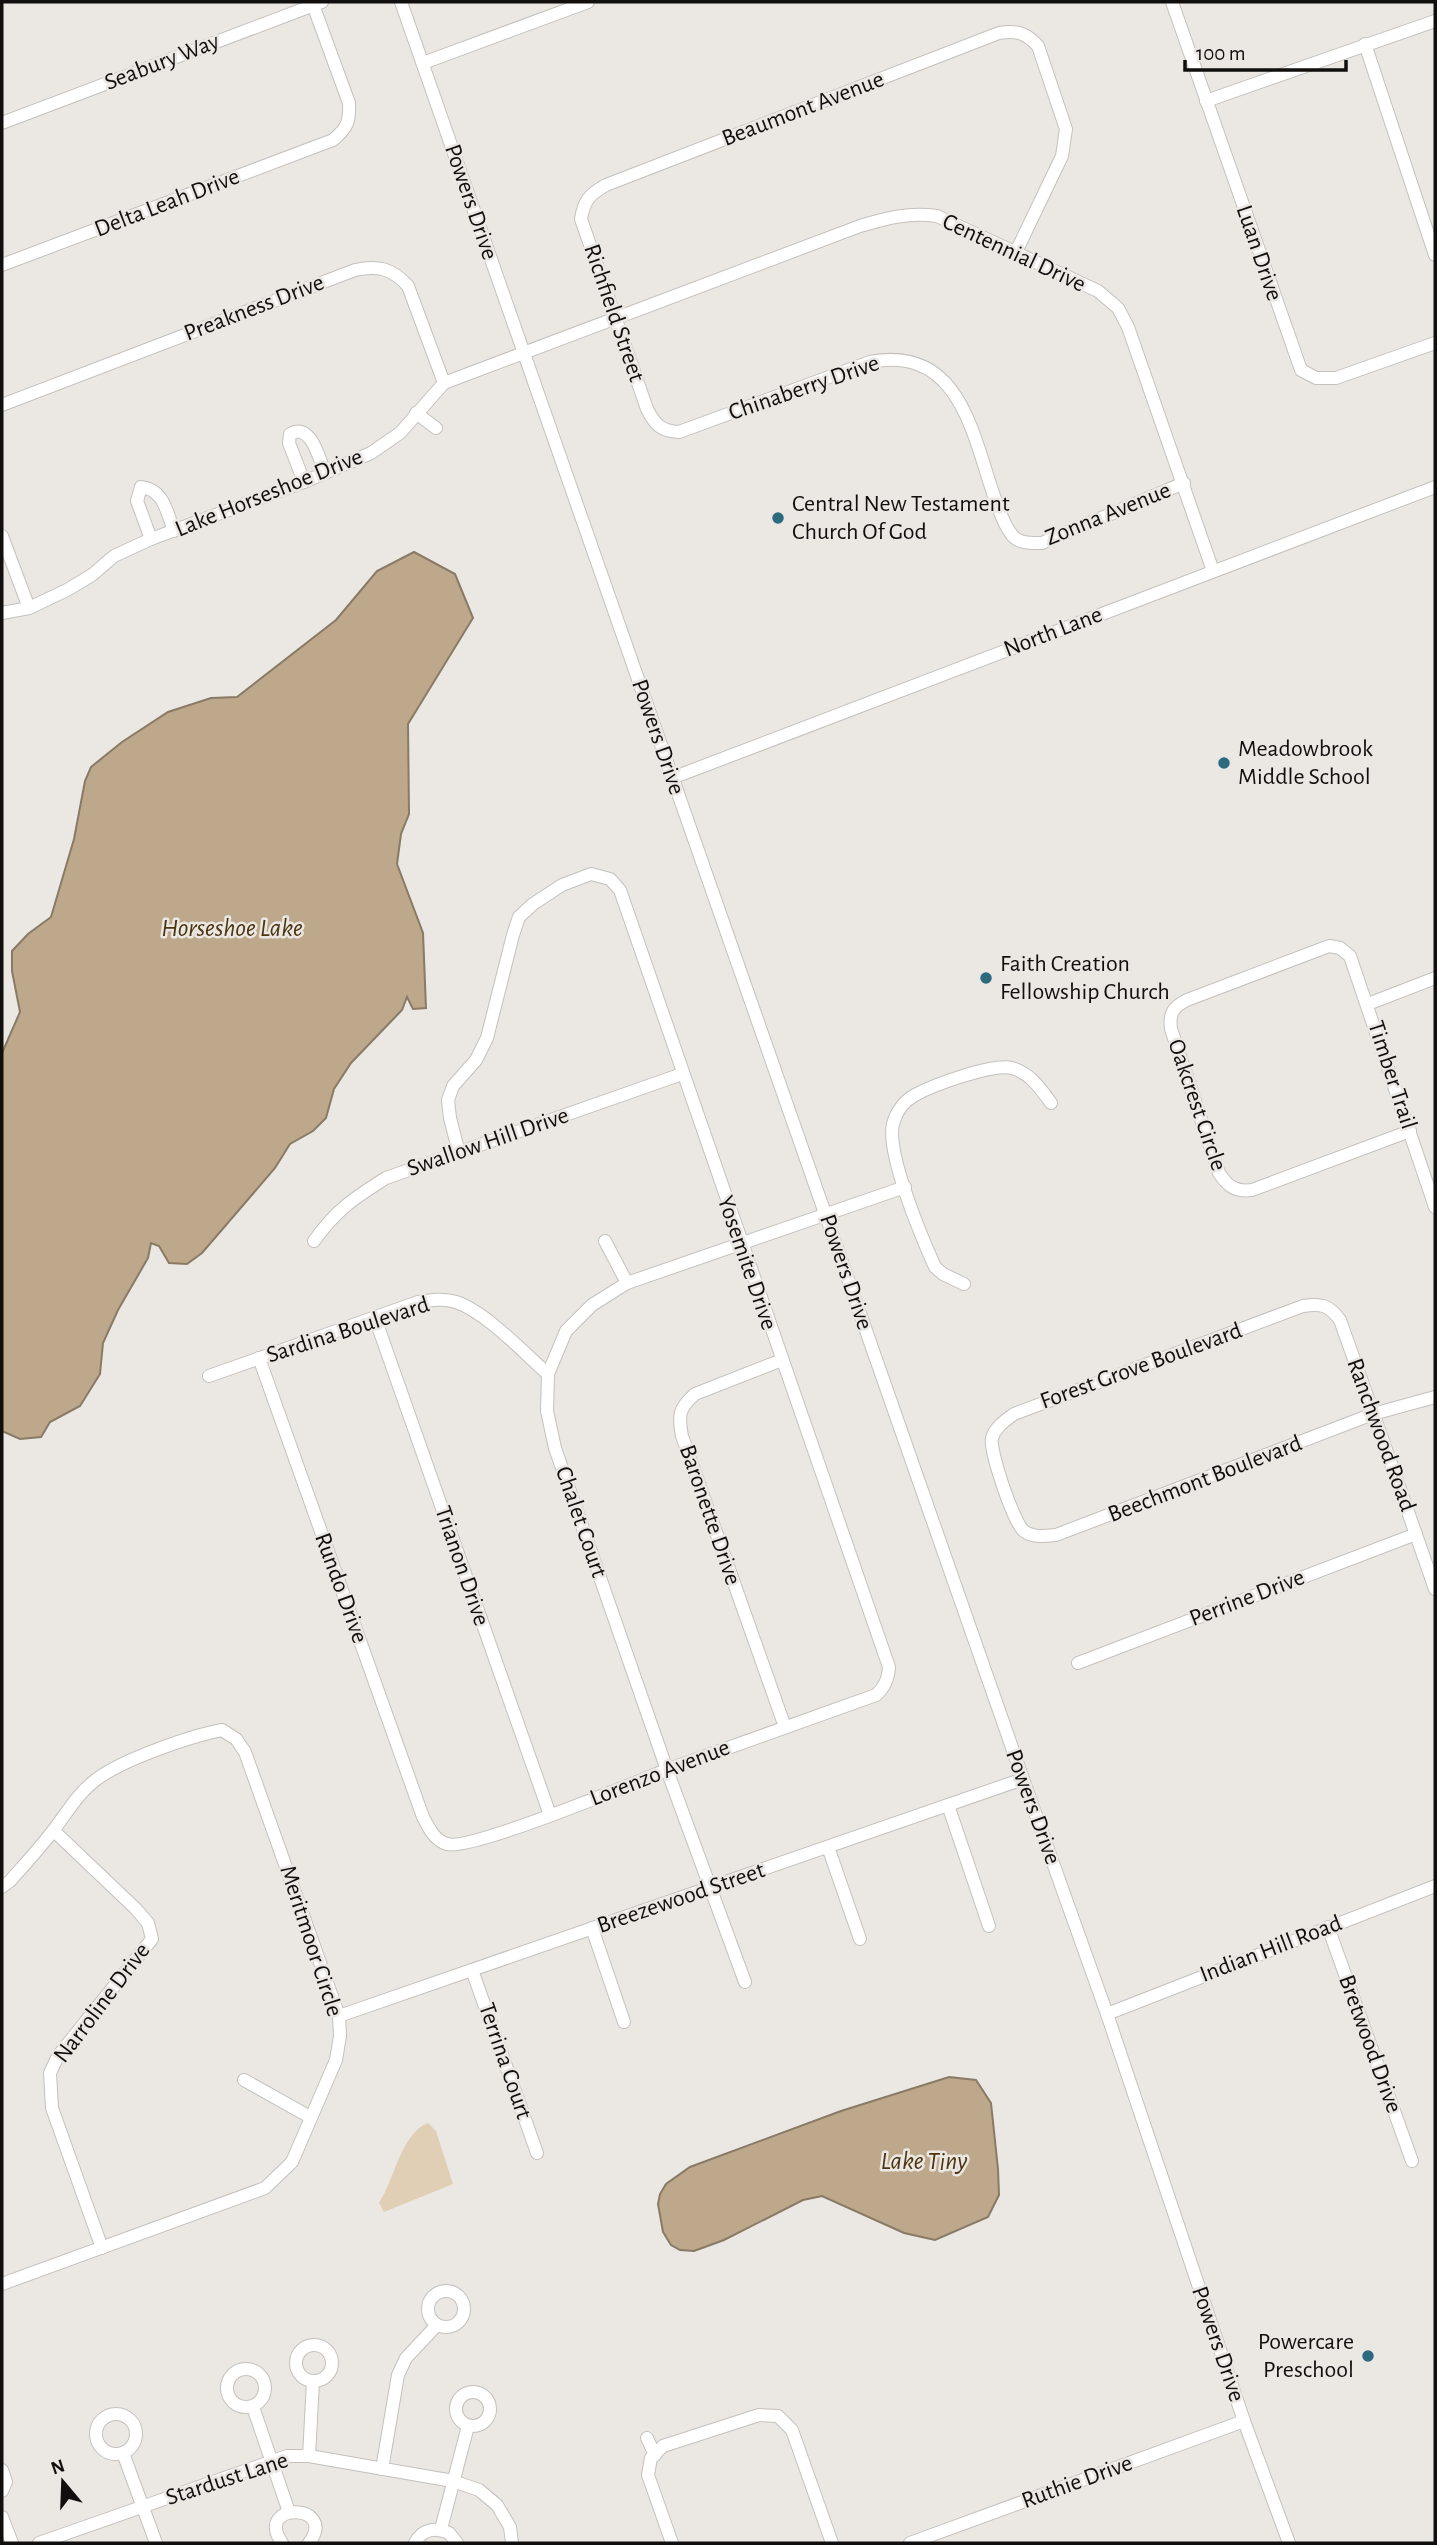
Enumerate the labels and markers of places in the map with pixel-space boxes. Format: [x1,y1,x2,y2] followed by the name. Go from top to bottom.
[792,492,1010,544] place label: Central New Testament Church Of God
[770,510,786,526] marker: Central New Testament Church Of God
[1238,737,1373,789] place label: Meadowbrook Middle School
[1216,755,1232,771] marker: Meadowbrook Middle School
[1000,952,1170,1004] place label: Faith Creation Fellowship Church
[978,970,994,986] marker: Faith Creation Fellowship Church
[1258,2330,1354,2382] place label: Powercare Preschool
[1360,2348,1376,2364] marker: Powercare Preschool

